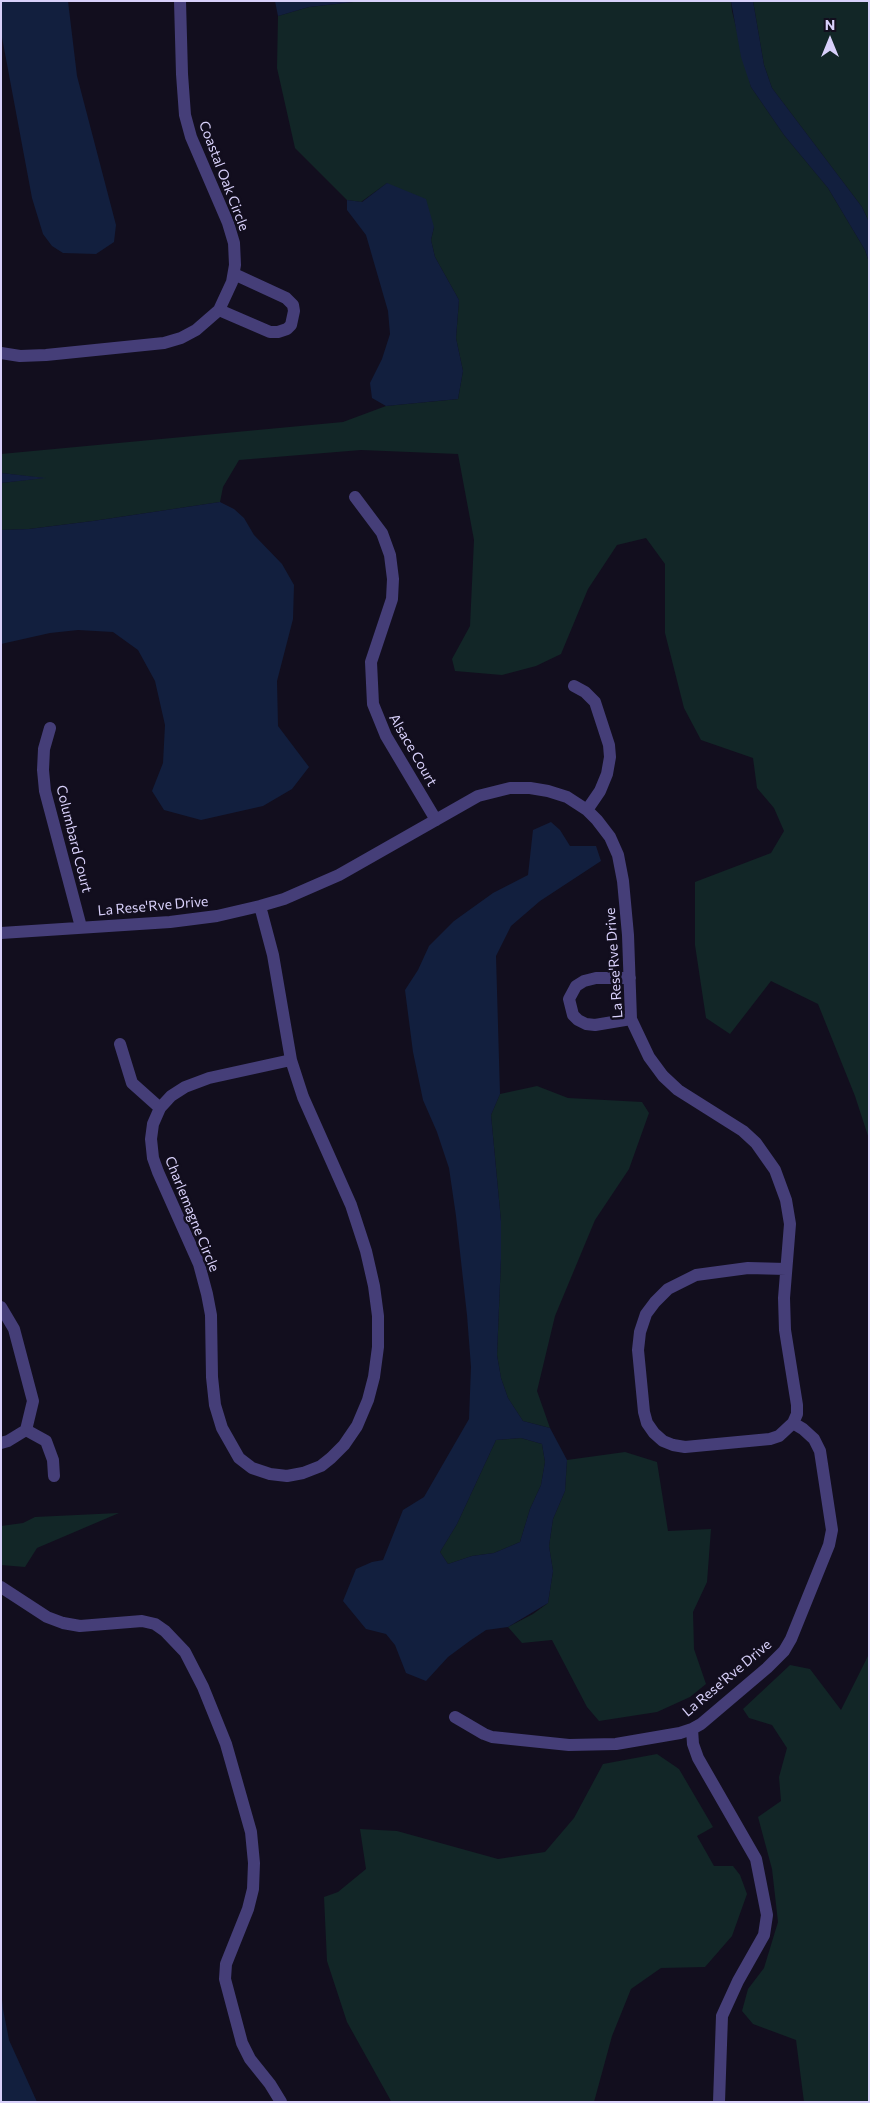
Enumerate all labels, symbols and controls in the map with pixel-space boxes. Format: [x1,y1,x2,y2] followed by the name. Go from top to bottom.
[805,15,855,65] north arrow
[825,16,835,33] text: N
[195,119,253,233] street label: Coastal Oak Circle
[385,711,441,789] street label: Alsace Court
[52,783,96,895] street label: Columbard Court
[97,893,209,919] street label: La Rese'Rve Drive
[602,907,626,1019] street label: La Rese'Rve Drive
[161,1154,223,1274] street label: Charlemagne Circle
[679,1636,775,1720] street label: La Rese'Rve Drive

